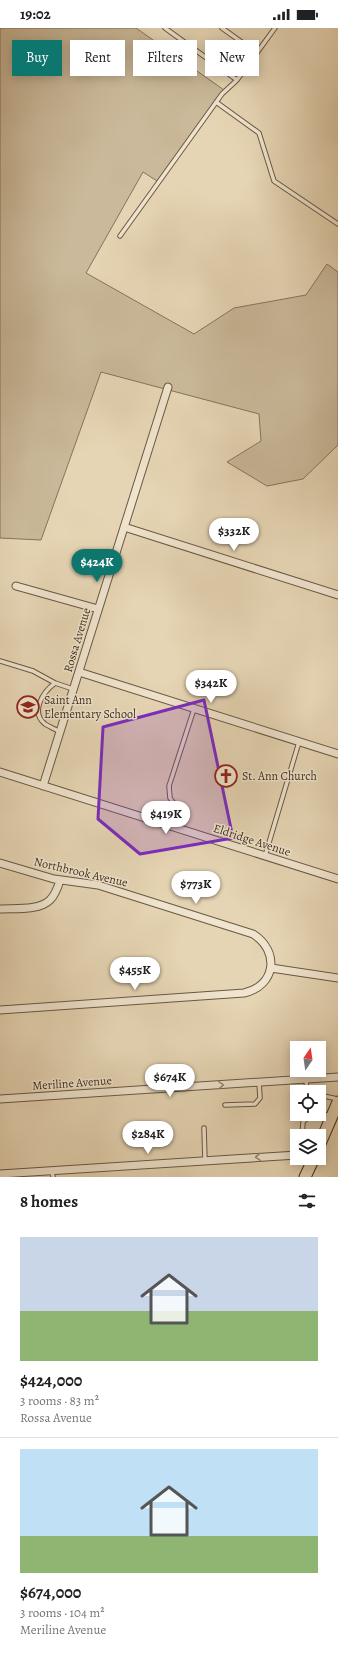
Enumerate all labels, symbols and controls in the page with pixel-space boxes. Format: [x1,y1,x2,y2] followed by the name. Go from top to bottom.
[20,4,51,24] text: 19:02
[12,40,62,76] chip: Buy
[70,40,125,76] chip: Rent
[133,40,197,76] chip: Filters
[205,40,259,76] chip: New
[206,518,262,552] pin: $332K
[218,522,250,539] text: $332K
[69,549,125,583] pin: $424K
[80,553,114,570] text: $424K
[60,606,94,674] street label: Rossa Avenue
[183,670,239,704] pin: $342K
[195,674,227,691] text: $342K
[44,692,136,722] place label: Saint Ann Elementary School
[15,694,41,720] school or university icon: Saint Ann Elementary School
[213,763,239,789] church icon: St. Ann Church
[242,768,317,784] place label: St. Ann Church
[138,801,194,835] pin: $419K
[150,805,182,822] text: $419K
[211,820,293,860] street label: Eldridge Avenue
[32,853,130,891] street label: Northbrook Avenue
[168,871,224,905] pin: $773K
[180,875,212,892] text: $773K
[107,957,163,991] pin: $455K
[119,961,151,978] text: $455K
[290,1041,326,1077] north arrow
[290,1041,326,1165] map controls
[142,1064,198,1098] pin: $674K
[154,1068,186,1085] text: $674K
[32,1072,112,1094] street label: Meriline Avenue
[218,1080,224,1089] one-way arrow
[290,1085,326,1121] button: locate
[120,1121,176,1155] pin: $284K
[131,1125,165,1142] text: $284K
[290,1129,326,1165] button: layers
[255,1153,261,1162] one-way arrow
[20,1190,78,1213] text: 8 homes
[296,1190,318,1212] icon: filters
[133,1263,205,1335] icon: home
[20,1369,82,1392] text: $424,000
[20,1392,99,1409] text: 3 rooms · 83 m²
[20,1409,92,1426] text: Rossa Avenue
[133,1475,205,1547] icon: home
[20,1581,81,1604] text: $674,000
[20,1604,104,1621] text: 3 rooms · 104 m²
[20,1621,106,1638] text: Meriline Avenue

